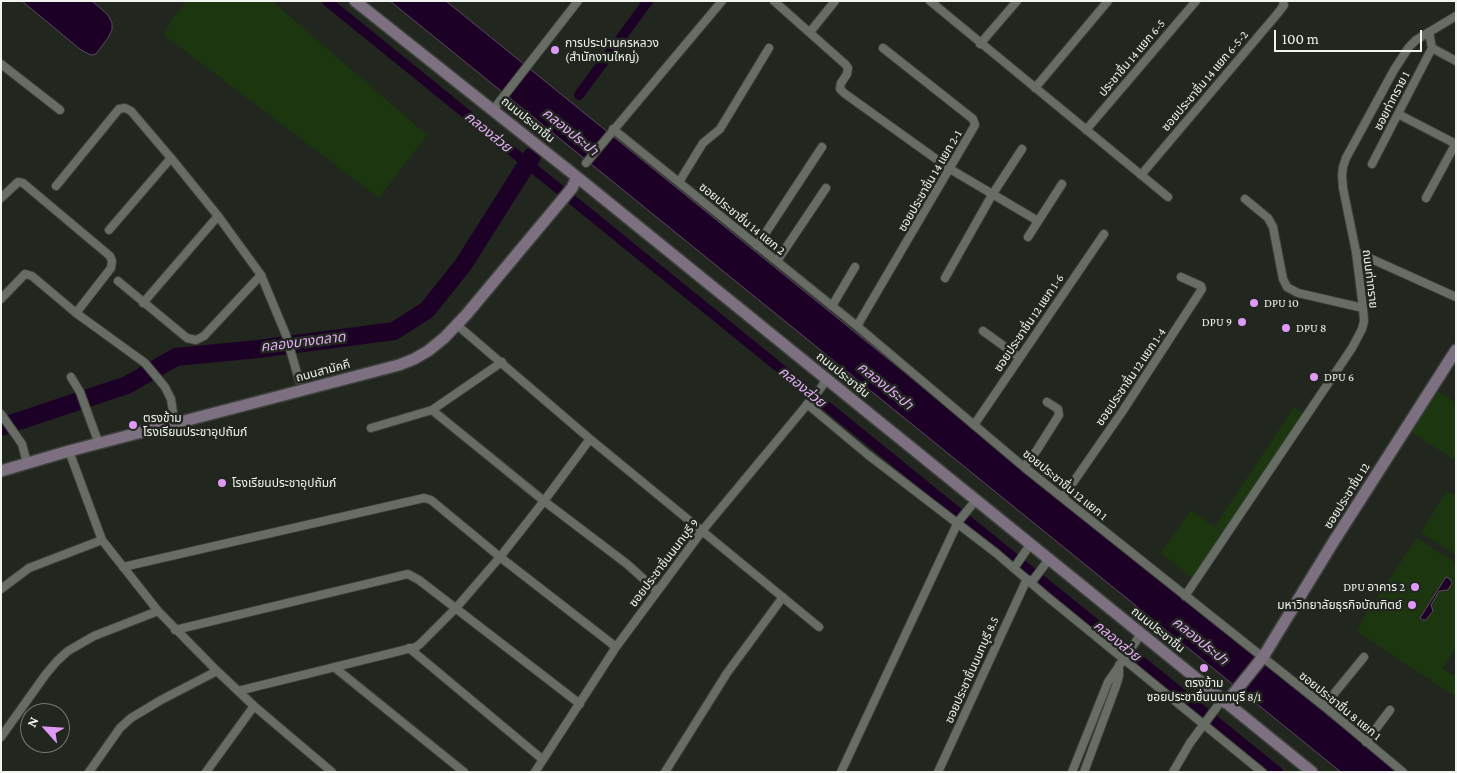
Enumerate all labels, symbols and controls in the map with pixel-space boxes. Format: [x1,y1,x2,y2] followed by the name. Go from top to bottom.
[1096,17,1168,99] street label: ประชาชื่น 14 แยก 6-5
[1277,20,1424,52] scale bar
[1159,28,1251,134] street label: ซอยประชาชื่น 14 แยก 6-5-2
[1282,31,1319,47] text: 100 m
[565,36,659,64] place label: การประปานครหลวง (สำนักงานใหญ่)
[549,44,561,56] marker: การประปานครหลวง (สำนักงานใหญ่)
[1371,69,1413,133] street label: ซอยท่าทราย 1
[498,94,558,146] street label: ถนนประชาชื่น
[539,105,601,159] water label: คลองประปา
[461,108,515,156] water label: คลองส่วย
[895,128,965,234] street label: ซอยประชาชื่น 14 แยก 2-1
[696,180,788,258] street label: ซอยประชาชื่น 14 แยก 2
[1359,249,1381,309] street label: ถนนท่าทราย
[991,271,1067,375] street label: ซอยประชาชื่น 12 แยก 1-6
[1264,296,1299,310] place label: DPU 10
[1248,297,1260,309] marker: DPU 10
[1202,315,1232,329] place label: DPU 9
[1236,316,1248,328] marker: DPU 9
[1296,321,1327,335] place label: DPU 8
[1280,322,1292,334] marker: DPU 8
[1093,325,1169,429] street label: ซอยประชาชื่น 12 แยก 1-4
[260,328,346,356] water label: คลองบางตลาด
[813,349,873,401] street label: ถนนประชาชื่น
[294,357,352,385] street label: ถนนสามัคคี
[854,359,916,413] water label: คลองประปา
[775,363,829,411] water label: คลองส่วย
[1324,370,1354,384] place label: DPU 6
[1308,371,1320,383] marker: DPU 6
[143,411,247,439] place label: ตรงข้าม โรงเรียนประชาอุปถัมภ์
[127,419,139,431] marker: ตรงข้าม โรงเรียนประชาอุปถัมภ์
[1020,447,1110,523] street label: ซอยประชาชื่น 12 แยก 1
[1321,460,1373,532] street label: ซอยประชาชื่น 12
[232,476,336,490] place label: โรงเรียนประชาอุปถัมภ์
[216,477,228,489] marker: โรงเรียนประชาอุปถัมภ์
[626,516,702,610] street label: ซอยประชาชื่นนนทบุรี 9
[1343,580,1405,594] place label: DPU อาคาร 2
[1409,581,1421,593] marker: DPU อาคาร 2
[1277,598,1402,612] place label: มหาวิทยาลัยธุรกิจบัณฑิตย์
[1406,599,1418,611] marker: มหาวิทยาลัยธุรกิจบัณฑิตย์
[1128,604,1188,656] street label: ถนนประชาชื่น
[942,614,1002,726] street label: ซอยประชาชื่นนนทบุรี 8.5
[1169,614,1231,668] water label: คลองประปา
[1090,617,1144,665] water label: คลองส่วย
[1198,662,1210,674] marker: ตรงข้าม ซอยประชาชื่นนนทบุรี 8/1
[1296,669,1384,743] street label: ซอยประชาชื่น 8 แยก 1
[1147,676,1261,704] place label: ตรงข้าม ซอยประชาชื่นนนทบุรี 8/1
[20,703,70,753] north arrow
[23,714,42,730] text: N

